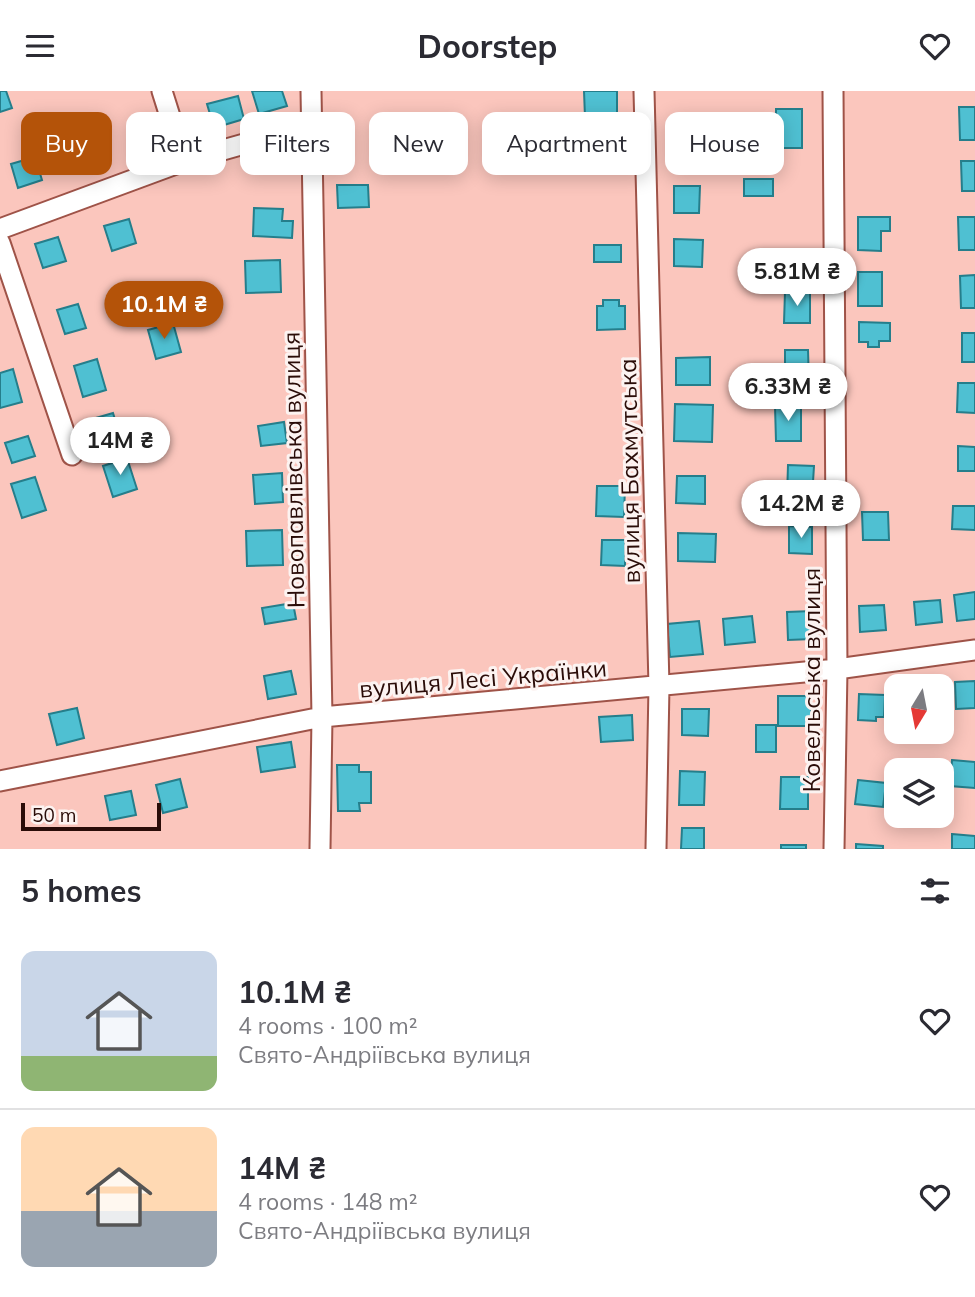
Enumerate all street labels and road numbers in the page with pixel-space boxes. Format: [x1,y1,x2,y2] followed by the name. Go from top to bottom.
[276,332,310,608] street label: Новопавлівська вулиця
[612,358,646,584] street label: вулиця Бахмутська
[796,568,826,792] street label: Ковельська вулиця
[358,652,608,704] street label: вулиця Лесі Українки

